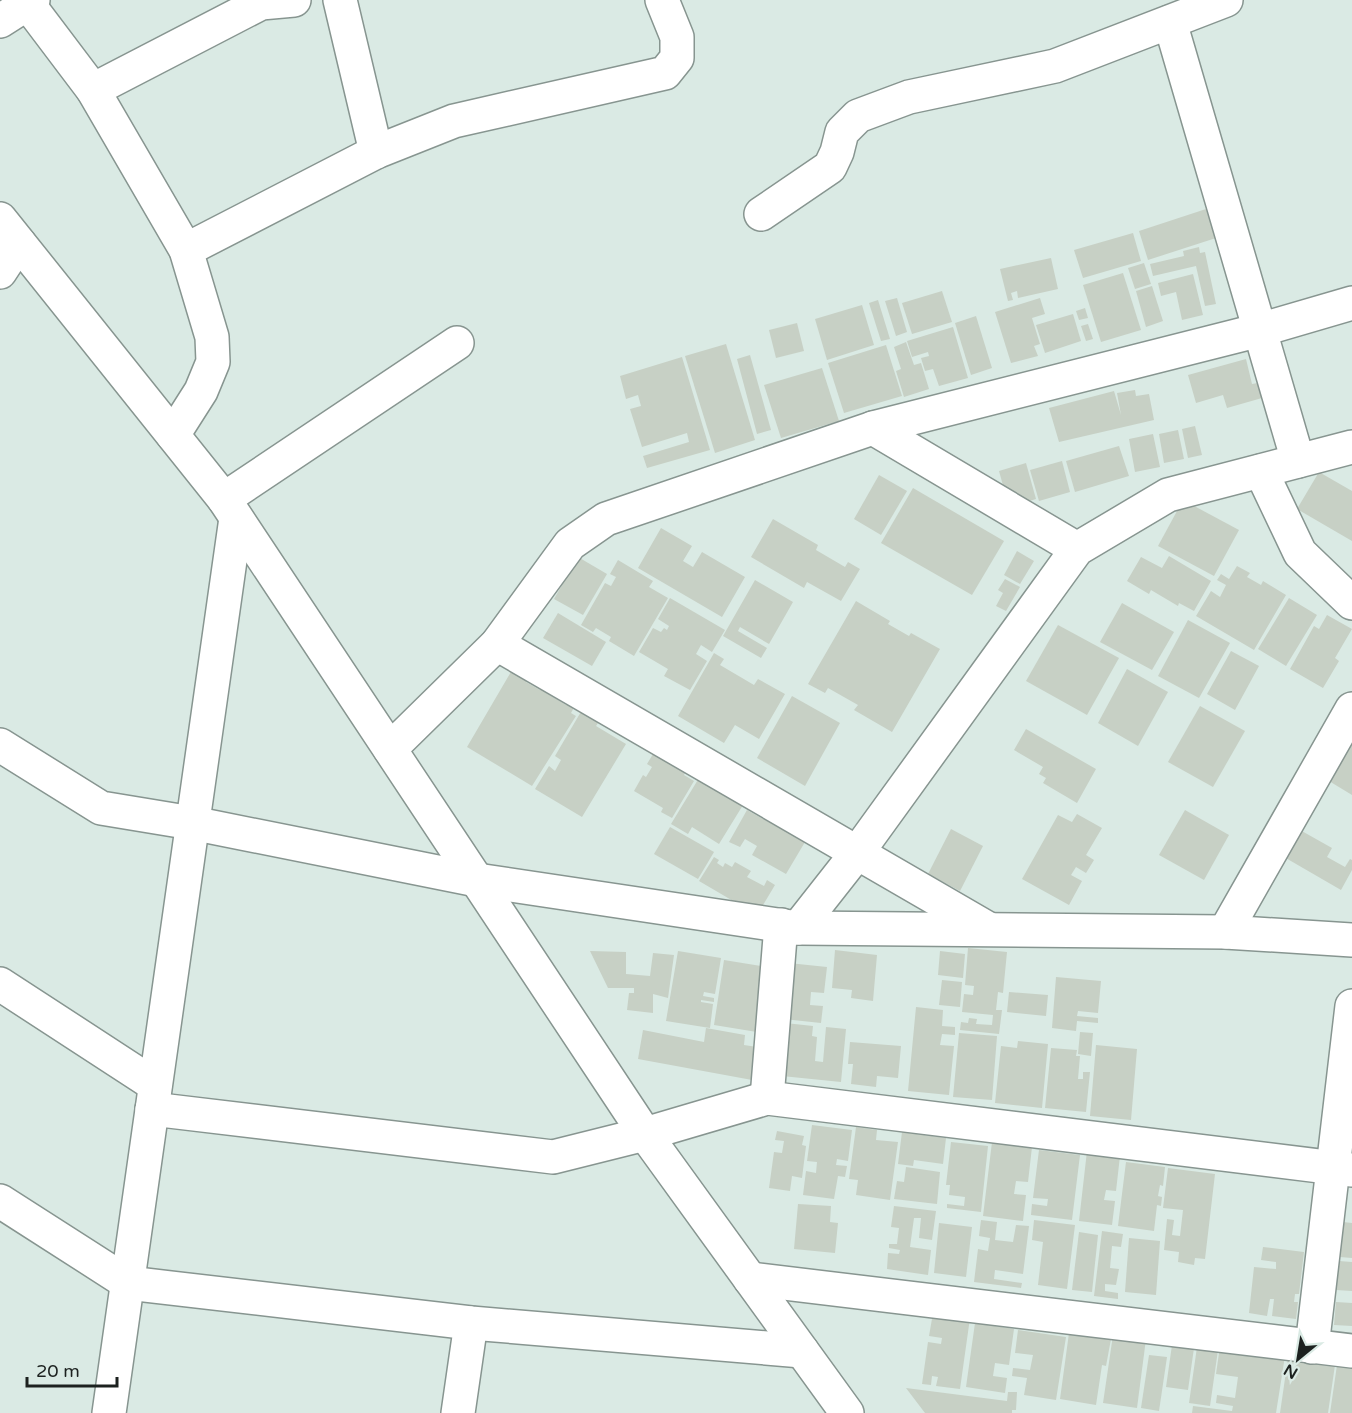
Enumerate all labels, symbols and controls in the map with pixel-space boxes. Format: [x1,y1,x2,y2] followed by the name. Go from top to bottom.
[1268,1329,1328,1389] north arrow
[27,1350,117,1388] scale bar
[1280,1359,1302,1383] text: N
[36,1360,80,1382] text: 20 m

